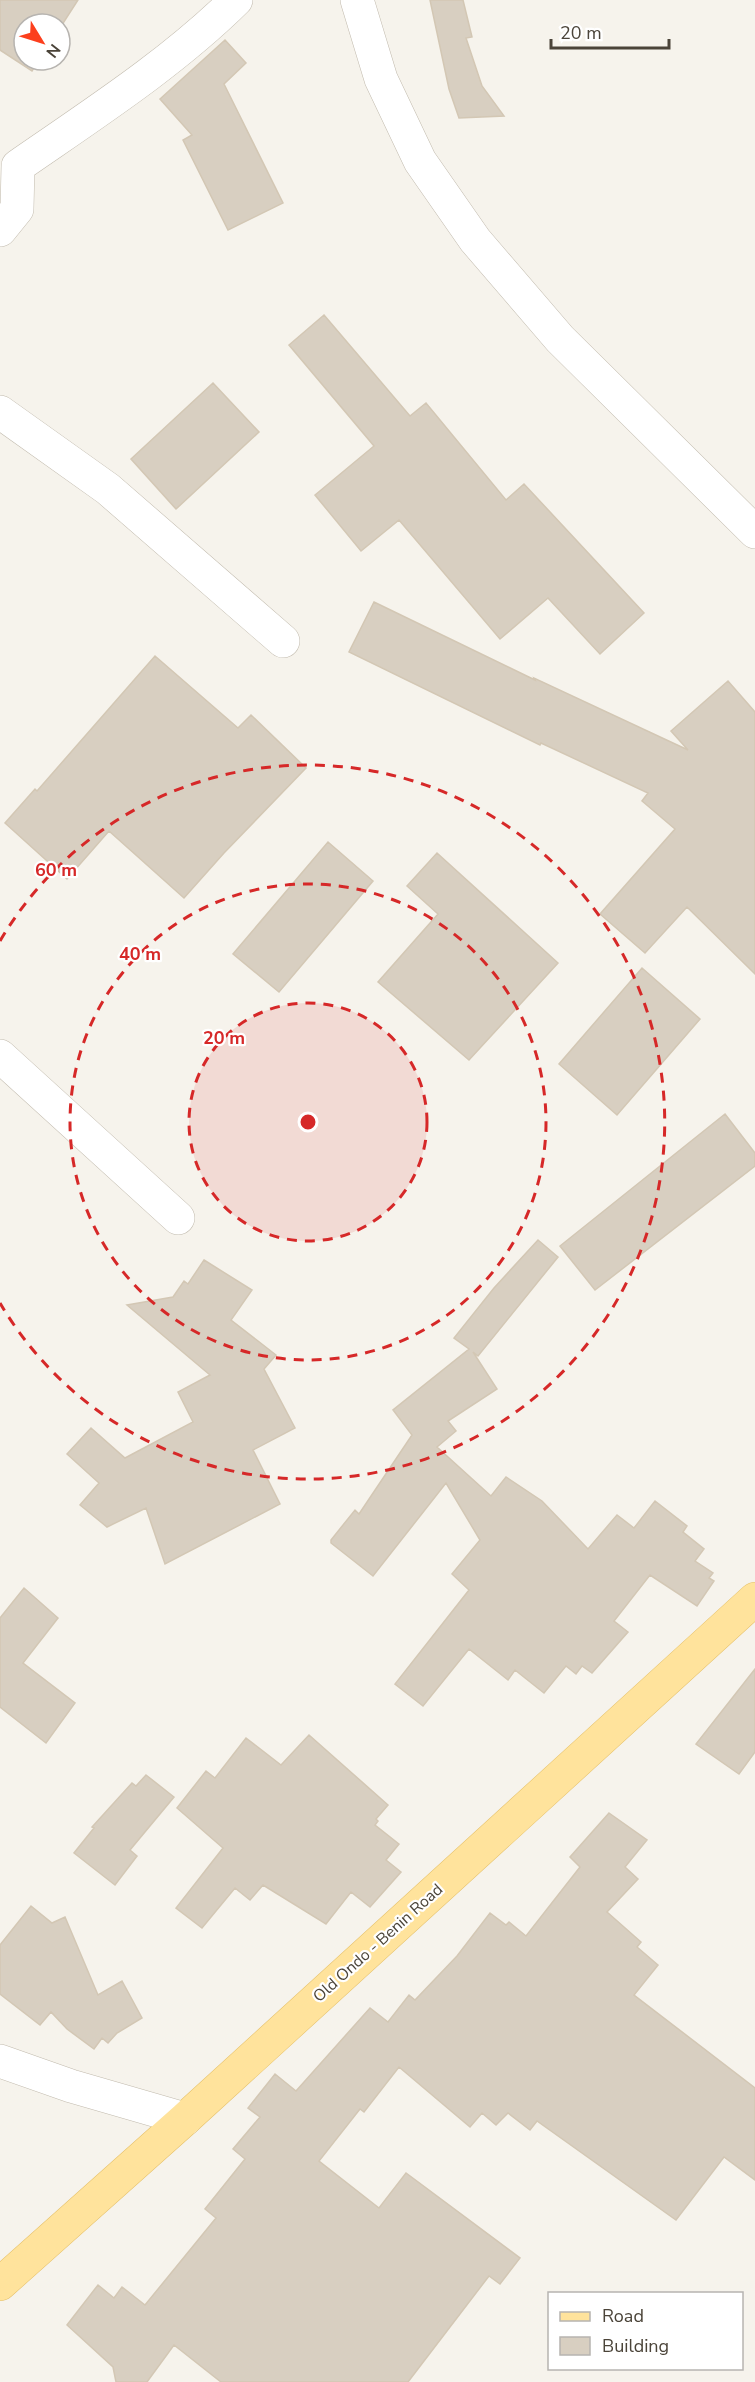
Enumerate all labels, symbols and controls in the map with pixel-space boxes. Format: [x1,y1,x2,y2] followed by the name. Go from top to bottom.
[12,12,72,72] north arrow
[551,12,670,50] scale bar
[560,21,602,45] text: 20 m
[41,39,65,62] text: N
[35,858,77,882] text: 60 m
[119,942,161,966] text: 40 m
[203,1026,245,1050] text: 20 m
[298,1112,318,1132] centre of rings
[308,1879,448,2007] street label: Old Ondo - Benin Road
[548,2292,743,2370] legend
[602,2304,644,2328] text: Road
[602,2334,669,2358] text: Building

